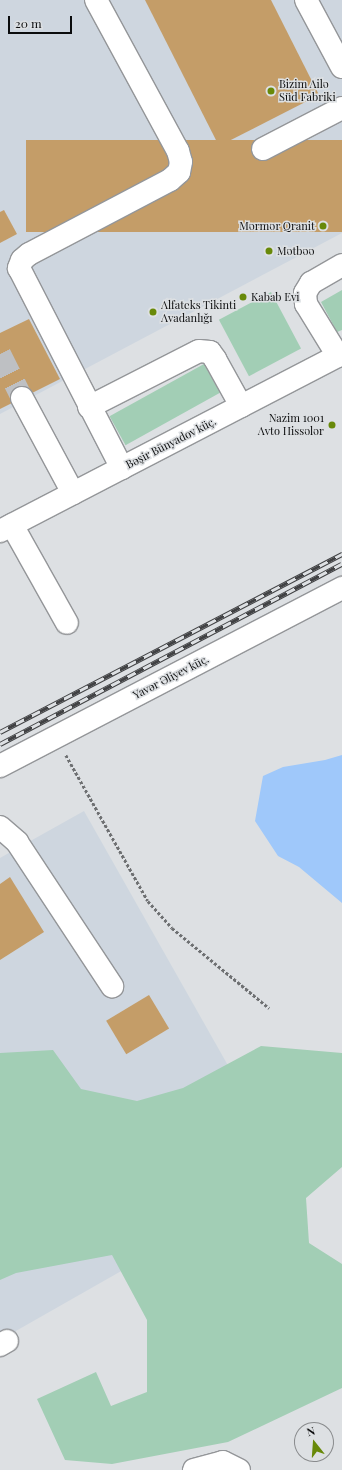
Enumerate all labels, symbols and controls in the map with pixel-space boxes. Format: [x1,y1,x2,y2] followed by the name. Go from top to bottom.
[10,8,74,34] scale bar
[15,15,42,31] text: 20 m
[279,78,336,104] place label: Bizim Ailə Süd Fabriki
[266,86,276,96] marker: Bizim Ailə Süd Fabriki
[239,219,315,233] place label: Mərmər Qranit
[318,221,328,231] marker: Mərmər Qranit
[277,244,315,258] place label: Mətbəə
[264,246,274,256] marker: Mətbəə
[251,290,300,304] place label: Kabab Evi
[238,292,248,302] marker: Kabab Evi
[161,299,236,325] place label: Alfateks Tikinti Avadanlığı
[148,307,158,317] marker: Alfateks Tikinti Avadanlığı
[258,412,324,438] place label: Nazim 1001 Avto Hissələr
[123,414,219,472] street label: Bəşir Bünyadov küç.
[327,420,337,430] marker: Nazim 1001 Avto Hissələr
[131,652,211,702] street label: Yavər Əliyev küç.
[294,1422,334,1462] north arrow
[305,1423,317,1439] text: N

